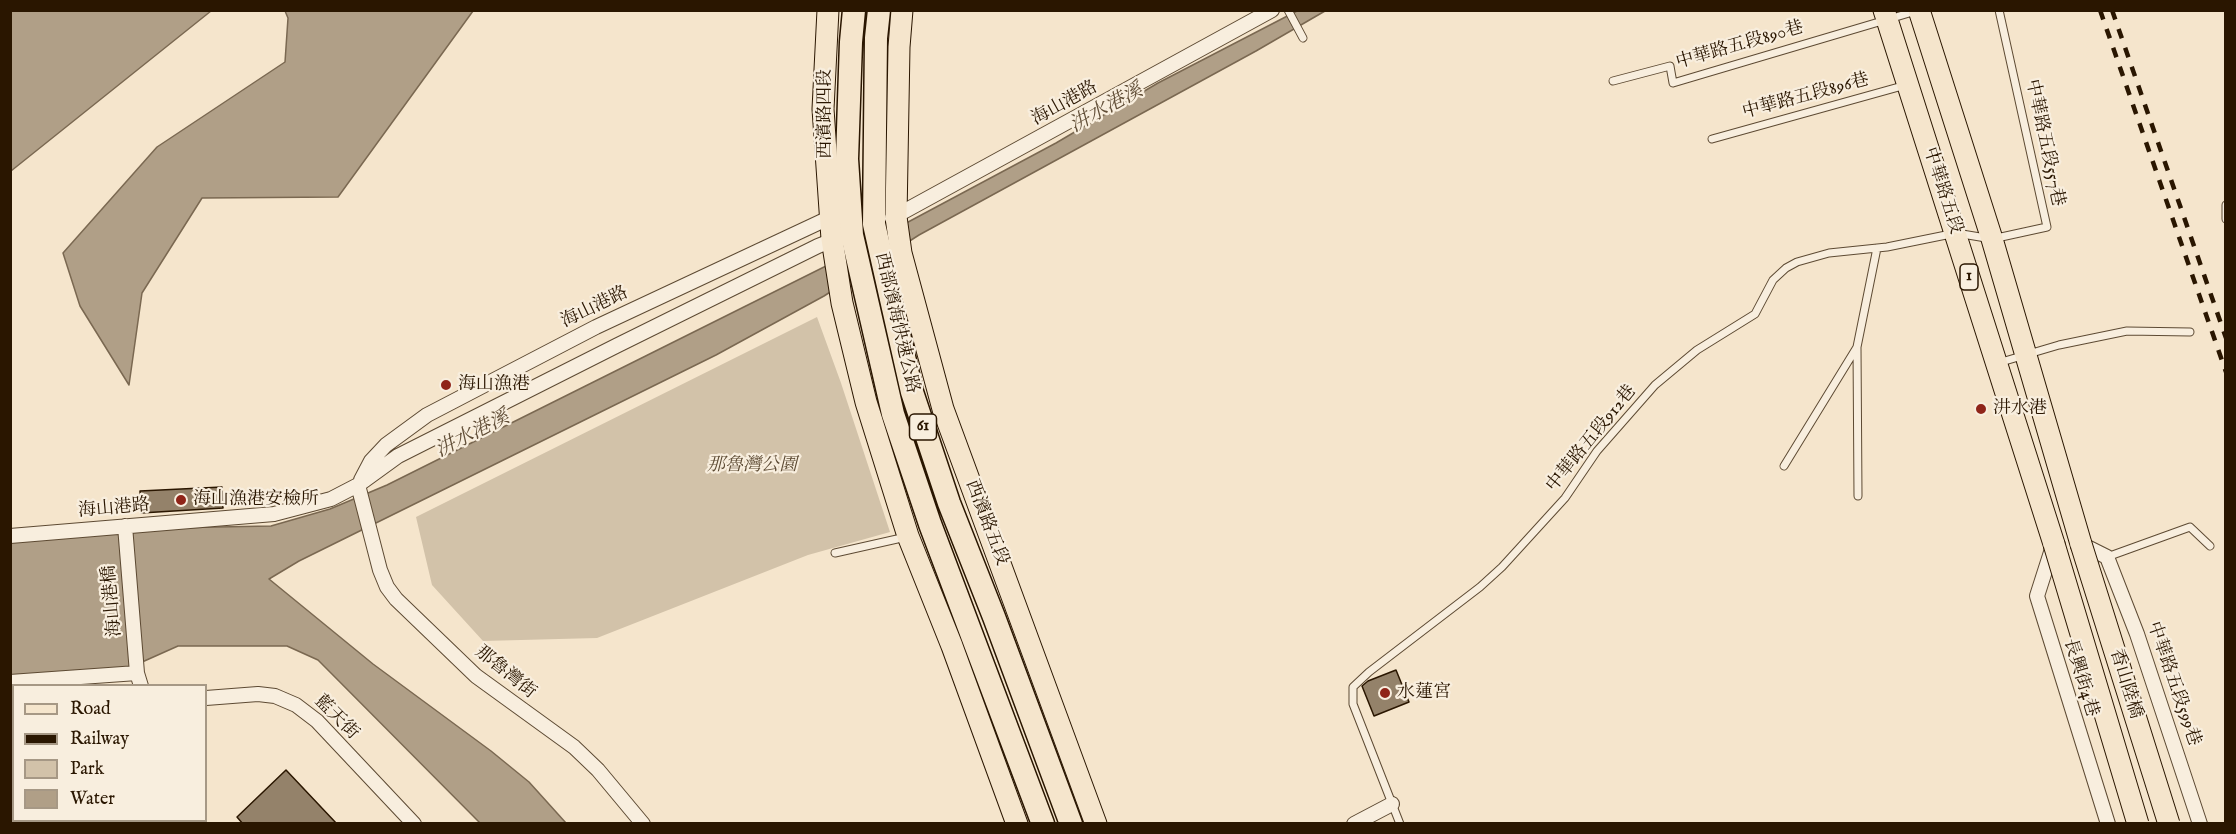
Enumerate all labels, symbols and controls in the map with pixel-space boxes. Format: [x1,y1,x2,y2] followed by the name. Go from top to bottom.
[1674,17,1806,75] street label: 中華路五段890巷
[815,69,837,159] street label: 西濱路四段
[1740,70,1872,124] street label: 中華路五段896巷
[1028,77,1102,131] street label: 海山港路
[2020,77,2068,209] street label: 中華路五段557巷
[1066,79,1148,139] water label: 汫水港溪
[1918,145,1966,237] street label: 中華路五段
[869,250,923,396] street label: 西部濱海快速公路
[1960,264,1978,290] road number: 1
[558,283,632,333] street label: 海山港路
[458,374,530,396] place label: 海山漁港
[439,378,453,392] marker: 海山漁港
[1542,381,1642,497] street label: 中華路五段912巷
[1993,398,2047,420] place label: 汫水港
[1974,402,1988,416] marker: 汫水港
[432,406,514,464] water label: 汫水港溪
[910,414,936,440] road number: 61
[707,455,797,477] park label: 那魯灣公園
[960,477,1012,569] street label: 西濱路五段
[193,489,319,511] place label: 海山漁港安檢所
[174,493,188,507] marker: 海山漁港安檢所
[77,495,151,523] street label: 海山港路
[99,564,127,638] street label: 海山港橋
[2142,619,2204,749] street label: 中華路五段599巷
[2058,636,2102,720] street label: 長興街4巷
[470,642,540,704] street label: 那魯灣街
[2104,646,2146,722] street label: 香山陸橋
[1397,682,1451,704] place label: 水蓮宮
[12,684,207,822] legend
[1378,686,1392,700] marker: 水蓮宮
[309,691,363,745] street label: 藍天街
[70,698,111,721] text: Road
[70,728,129,751] text: Railway
[70,758,104,781] text: Park
[70,788,115,811] text: Water

